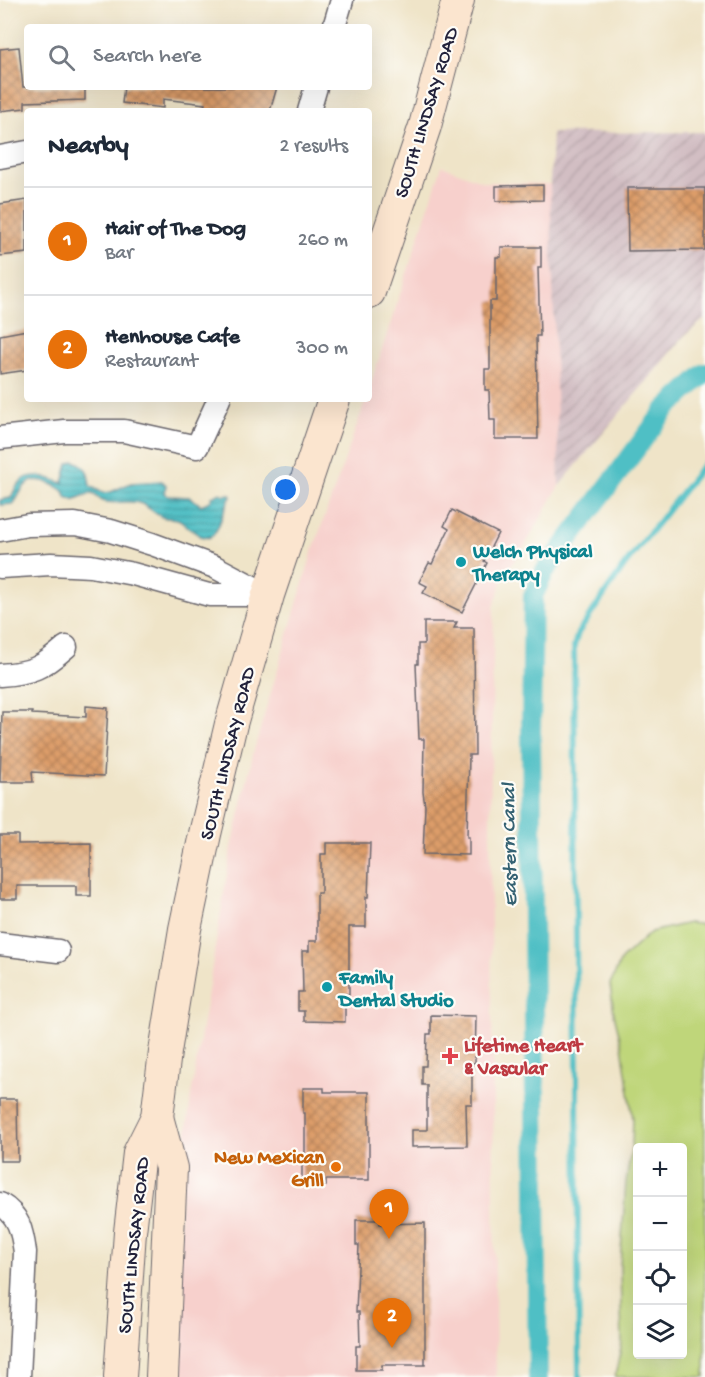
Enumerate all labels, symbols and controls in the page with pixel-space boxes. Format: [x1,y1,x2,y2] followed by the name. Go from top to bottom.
[24,24,372,90] search box
[391,24,466,201] street label: SOUTH LINDSAY ROAD
[45,41,78,74] icon: search
[93,44,201,70] text: Search here
[48,132,129,163] text: Nearby
[279,136,348,159] text: 2 results
[105,217,246,243] text: Hair of The Dog
[63,230,72,253] text: 1
[298,230,348,253] text: 260 m
[105,243,133,266] text: Bar
[105,325,240,351] text: Henhouse Cafe
[63,338,72,361] text: 2
[296,338,348,361] text: 300 m
[105,351,198,374] text: Restaurant
[271,475,300,504] your location
[471,542,593,588] place label: Welch Physical Therapy
[454,555,468,569] marker: Welch Physical Therapy
[197,664,262,843] street label: SOUTH LINDSAY ROAD
[498,782,525,907] water label: Eastern Canal
[337,968,454,1014] place label: Family Dental Studio
[320,980,334,994] marker: Family Dental Studio
[464,1036,584,1082] place label: Lifetime Heart & Vascular
[441,1047,459,1065] marker: Lifetime Heart & Vascular
[633,1143,687,1359] map controls
[633,1143,687,1197] button: +
[214,1148,325,1194] place label: New Mexican Grill
[115,1155,156,1335] street label: SOUTH LINDSAY ROAD
[329,1160,343,1174] marker: New Mexican Grill
[370,1190,408,1239] pin: 1
[633,1197,687,1251] button: −
[633,1251,687,1305] button: locate
[372,1298,412,1348] pin: 2
[633,1305,687,1359] button: layers

